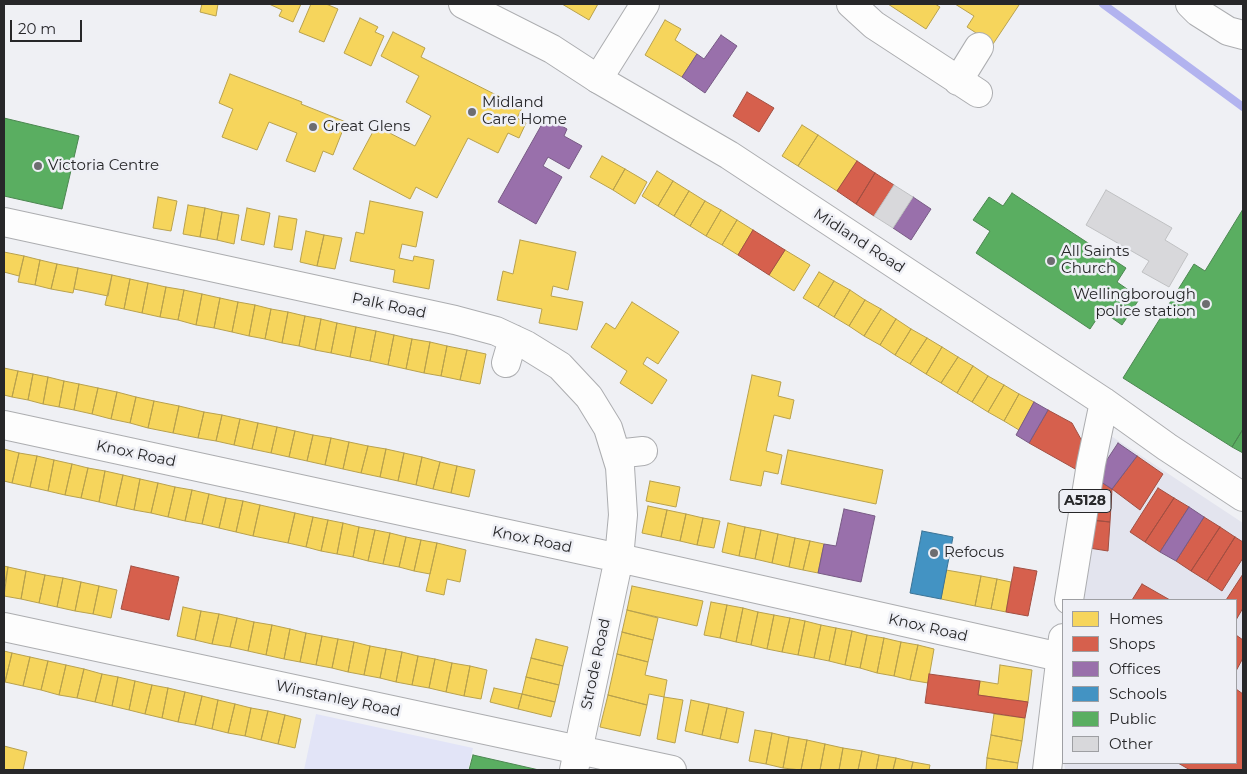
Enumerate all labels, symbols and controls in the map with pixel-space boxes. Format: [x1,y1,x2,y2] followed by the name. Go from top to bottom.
[12,10,85,42] scale bar
[18,19,56,38] text: 20 m
[482,94,567,129] place label: Midland Care Home
[466,106,478,118] marker: Midland Care Home
[323,118,410,136] place label: Great Glens
[307,121,319,133] marker: Great Glens
[48,157,159,175] place label: Victoria Centre
[32,160,44,172] marker: Victoria Centre
[810,205,908,277] street label: Midland Road
[1061,243,1129,278] place label: All Saints Church
[1045,255,1057,267] marker: All Saints Church
[1073,286,1196,321] place label: Wellingborough police station
[350,289,428,323] street label: Palk Road
[1200,298,1212,310] marker: Wellingborough police station
[95,437,177,471] street label: Knox Road
[1059,490,1111,512] road number: A5128
[491,523,573,557] street label: Knox Road
[944,544,1004,562] place label: Refocus
[928,547,940,559] marker: Refocus
[1062,599,1237,764] legend
[1109,609,1163,628] text: Homes
[887,610,969,646] street label: Knox Road
[578,617,614,711] street label: Strode Road
[1109,634,1155,653] text: Shops
[1109,659,1161,678] text: Offices
[274,677,402,721] street label: Winstanley Road
[1109,684,1167,703] text: Schools
[1109,709,1157,728] text: Public
[1109,734,1153,753] text: Other

